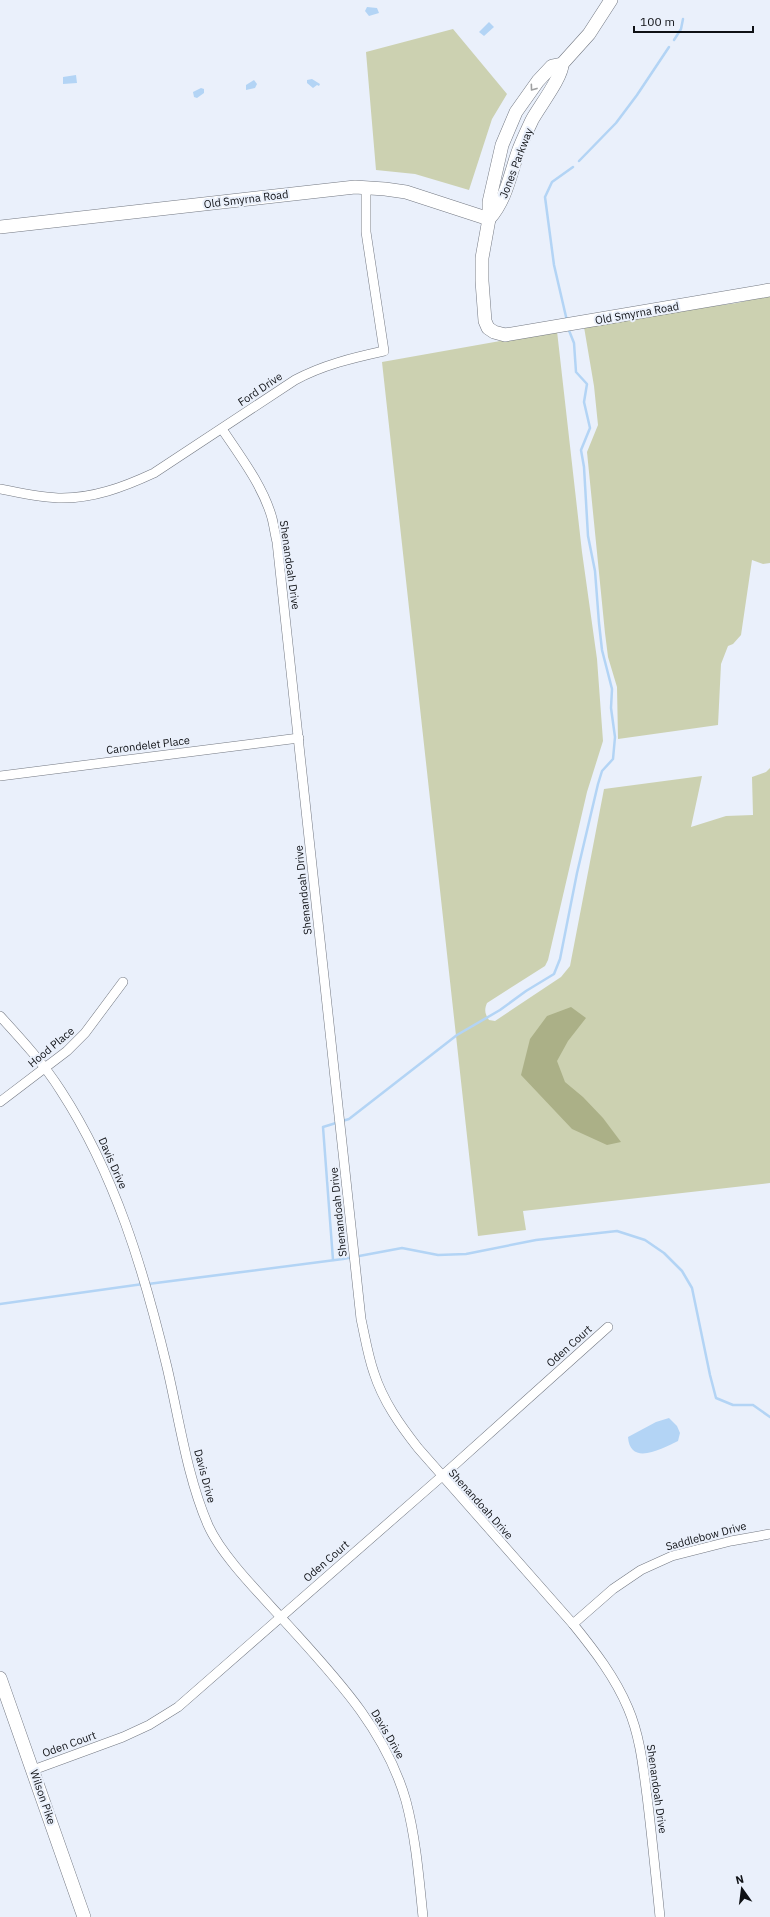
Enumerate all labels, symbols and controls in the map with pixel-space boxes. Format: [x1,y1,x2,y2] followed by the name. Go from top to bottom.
[634,8,753,34] scale bar
[640,14,675,29] text: 100 m
[530,84,538,91] one-way arrow
[496,126,536,200] street label: Jones Parkway
[203,187,289,211] street label: Old Smyrna Road
[594,299,680,327] street label: Old Smyrna Road
[235,369,285,409] street label: Ford Drive
[277,520,303,610] street label: Shenandoah Drive
[105,733,191,757] street label: Carondelet Place
[291,845,315,935] street label: Shenandoah Drive
[25,1024,77,1070] street label: Hood Place
[95,1135,131,1191] street label: Davis Drive
[326,1167,350,1257] street label: Shenandoah Drive
[543,1322,595,1370] street label: Oden Court
[191,1448,219,1504] street label: Davis Drive
[446,1466,516,1542] street label: Shenandoah Drive
[664,1518,748,1554] street label: Saddlebow Drive
[300,1537,352,1585] street label: Oden Court
[368,1707,408,1761] street label: Davis Drive
[40,1728,98,1760] street label: Oden Court
[644,1744,670,1834] street label: Shenandoah Drive
[27,1768,59,1826] street label: Wilson Pike
[722,1869,762,1909] north arrow
[734,1872,745,1887] text: N

